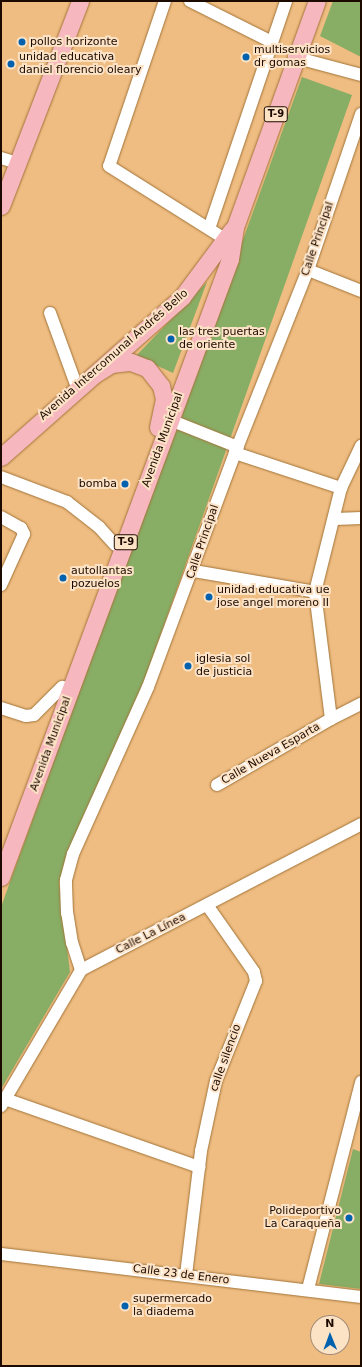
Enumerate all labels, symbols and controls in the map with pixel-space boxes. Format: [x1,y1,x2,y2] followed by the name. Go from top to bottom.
[30,35,118,49] place label: pollos horizonte
[17,37,27,47] marker: pollos horizonte
[254,44,330,70] place label: multiservicios dr gomas
[19,51,141,77] place label: unidad educativa daniel florencio oleary
[241,52,251,62] marker: multiservicios dr gomas
[6,59,16,69] marker: unidad educativa daniel florencio oleary
[263,106,289,122] road number: T-9
[299,200,337,278] street label: Calle Principal
[37,287,191,423] street label: Avenida Intercomunal Andrés Bello
[179,326,265,352] place label: las tres puertas de oriente
[166,334,176,344] marker: las tres puertas de oriente
[140,391,186,489] street label: Avenida Municipal
[79,477,117,491] place label: bomba
[120,479,130,489] marker: bomba
[184,503,222,581] street label: Calle Principal
[113,534,139,550] road number: T-9
[71,565,132,591] place label: autollantas pozuelos
[58,573,68,583] marker: autollantas pozuelos
[217,584,330,610] place label: unidad educativa ue jose angel moreno II
[204,592,214,602] marker: unidad educativa ue jose angel moreno II
[196,653,252,679] place label: iglesia sol de justicia
[183,661,193,671] marker: iglesia sol de justicia
[28,695,74,793] street label: Avenida Municipal
[219,720,323,788] street label: Calle Nueva Esparta
[114,911,188,957] street label: Calle La Línea
[208,1023,244,1093] street label: calle silencio
[265,1205,341,1231] place label: Polideportivo La Caraqueña
[344,1213,354,1223] marker: Polideportivo La Caraqueña
[132,1263,230,1287] street label: Calle 23 de Enero
[133,1293,212,1319] place label: supermercado la diadema
[120,1301,130,1311] marker: supermercado la diadema
[310,1315,350,1355] north arrow
[325,1317,335,1330] text: N

